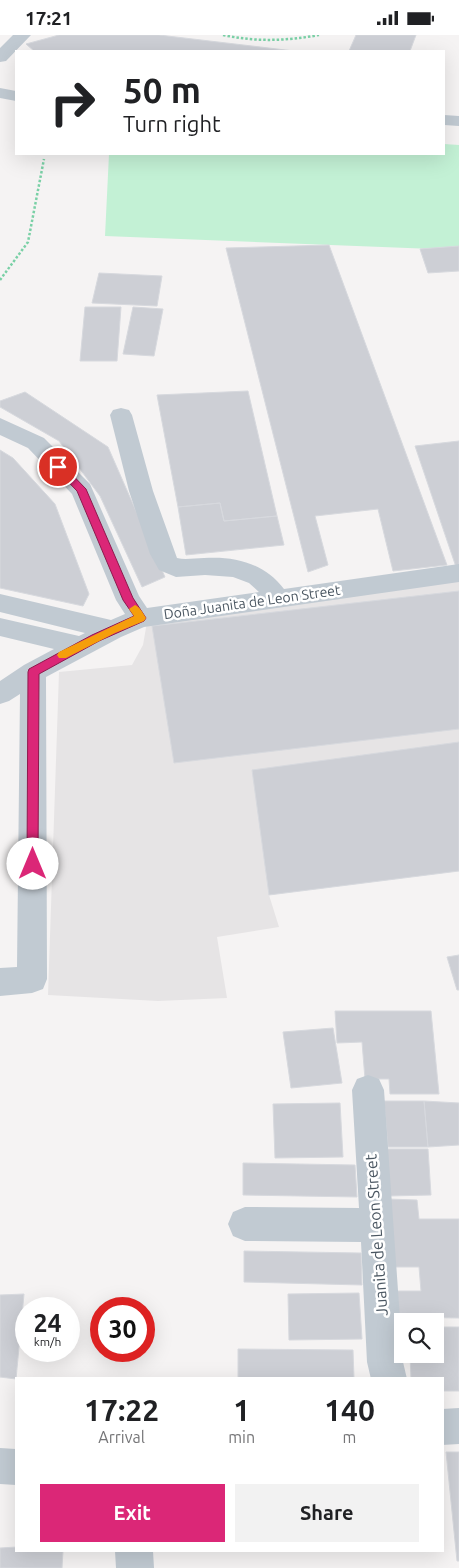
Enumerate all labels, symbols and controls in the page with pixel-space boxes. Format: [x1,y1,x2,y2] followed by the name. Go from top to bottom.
[25,7,73,29] text: 17:21
[40,70,105,135] icon: right
[123,70,201,110] text: 50 m
[123,111,221,136] text: Turn right
[37,446,79,488] pin
[44,453,72,481] icon: arrive
[163,582,342,622] street label: Doña Juanita de Leon Street
[6,837,58,889] position arrow
[361,1153,391,1316] street label: Juanita de Leon Street
[90,1297,155,1362] speed limit sign: 30
[33,1309,62,1337] text: 24
[394,1313,444,1363] map controls
[394,1313,444,1363] button: search
[34,1335,61,1348] text: km/h
[84,1393,159,1427] text: 17:22
[233,1393,250,1427] text: 1
[324,1393,375,1427] text: 140
[98,1428,145,1446] text: Arrival
[228,1428,255,1446] text: min
[343,1428,356,1446] text: m
[40,1484,225,1542] button: Exit
[235,1484,419,1542] button: Share

